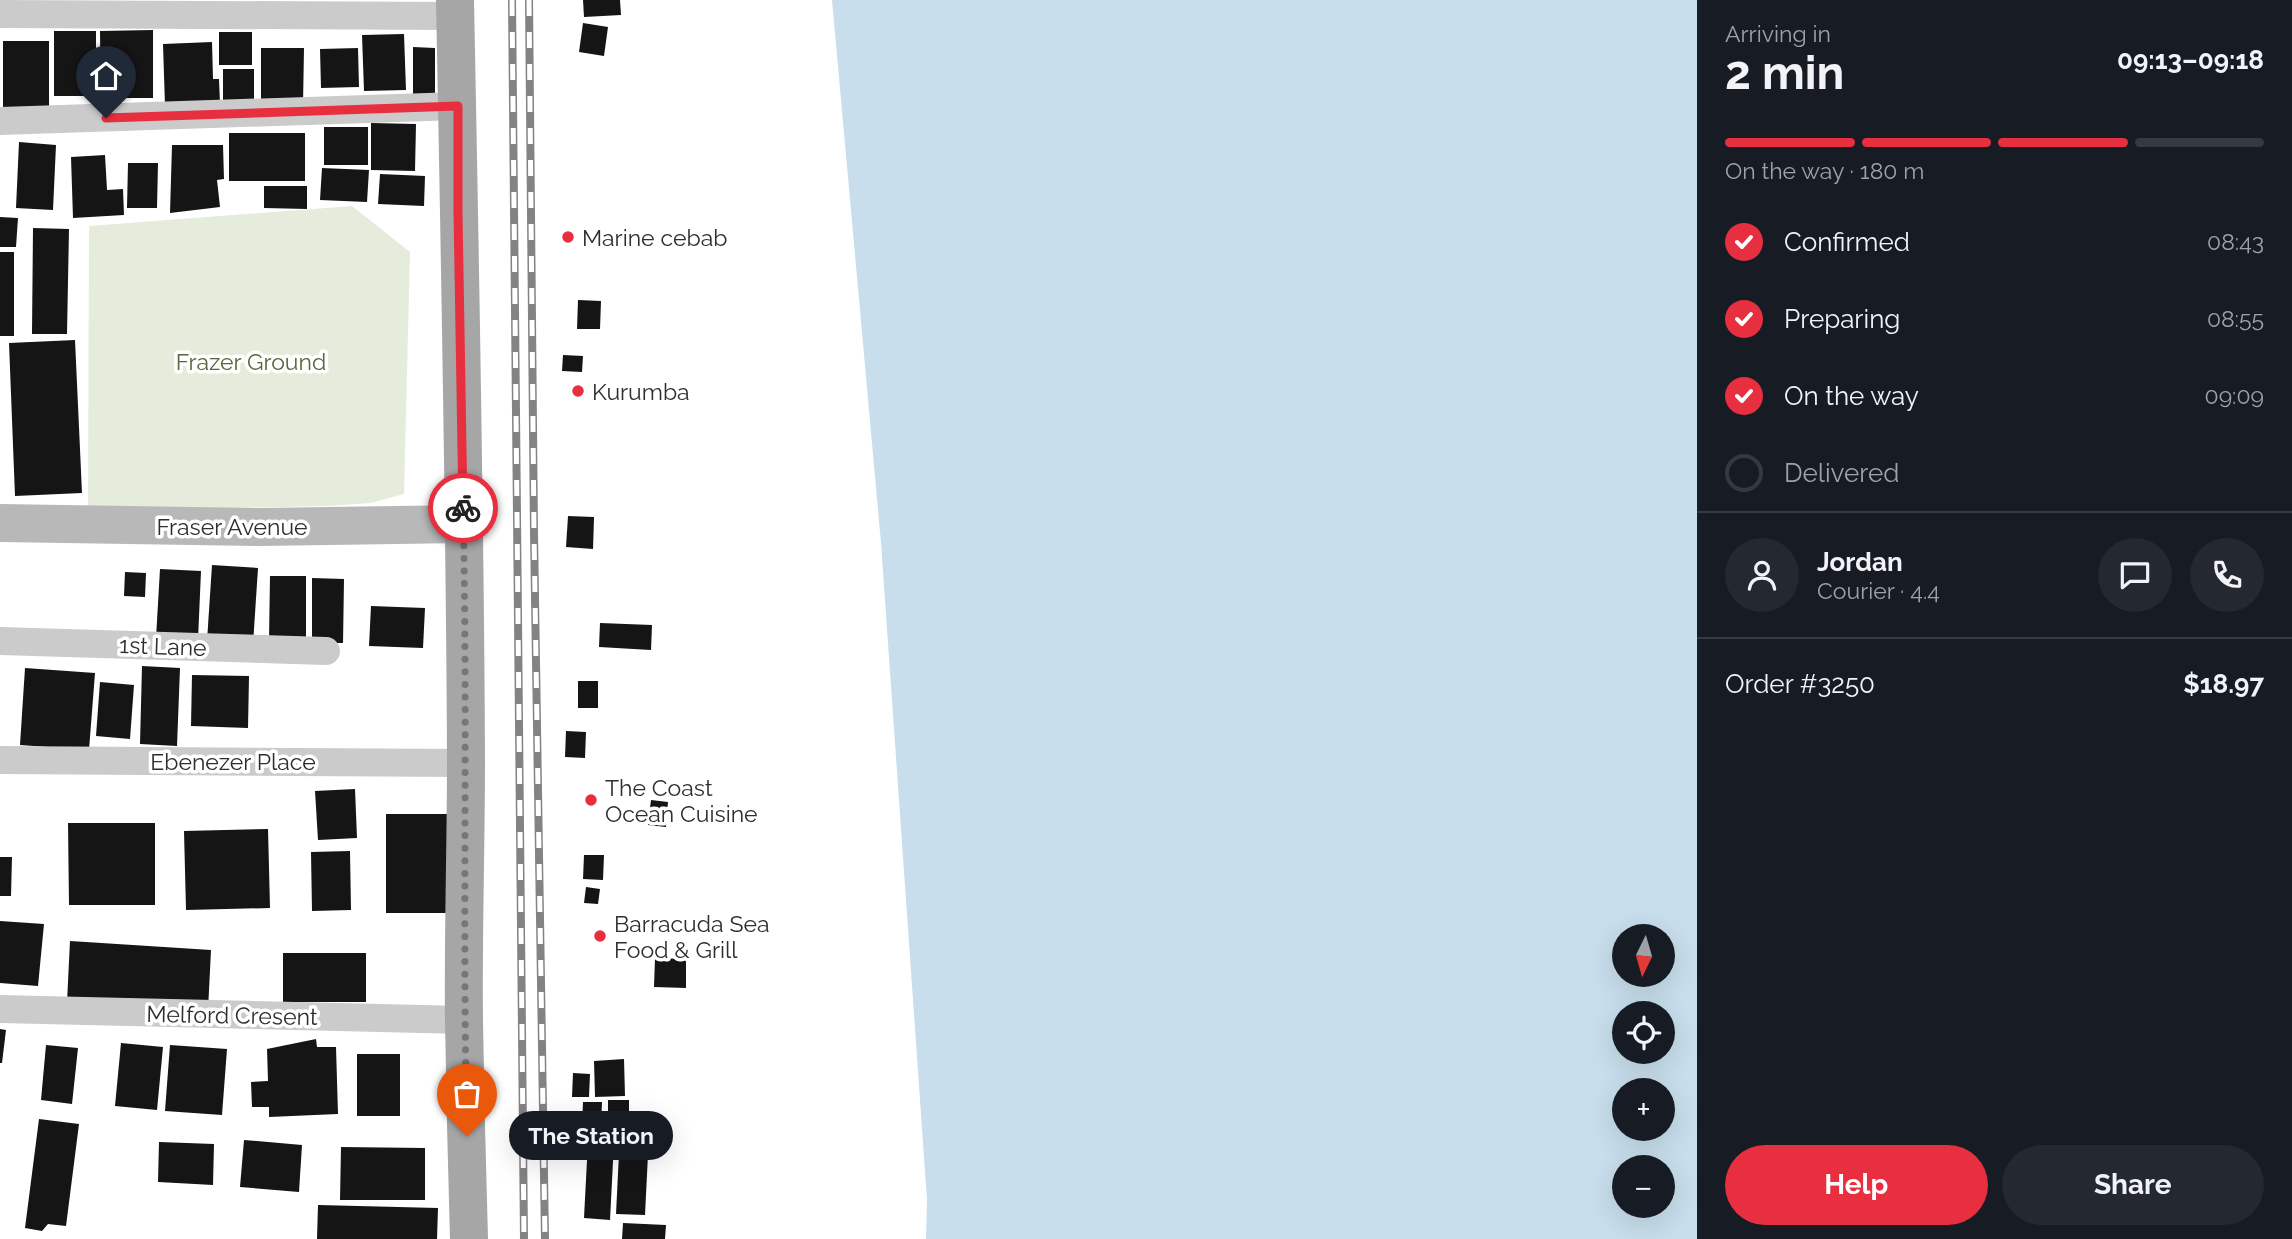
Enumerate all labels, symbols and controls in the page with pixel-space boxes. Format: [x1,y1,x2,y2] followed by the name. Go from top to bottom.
[1725,20,1831,47] text: Arriving in
[2117,45,2264,75] text: 09:13–09:18
[76,46,136,118] pin
[1725,46,1844,100] text: 2 min
[87,57,125,95] icon: home
[1725,157,1924,184] text: On the way · 180 m
[1725,223,1763,261] icon: check
[582,224,727,251] place label: Marine cebab
[1784,227,1910,257] text: Confirmed
[2207,228,2264,255] text: 08:43
[560,229,576,245] marker: Marine cebab
[1725,300,1763,338] icon: check
[1784,304,1900,334] text: Preparing
[2207,305,2264,332] text: 08:55
[176,348,326,375] park label: Frazer Ground
[1725,377,1763,415] icon: check
[592,378,690,405] place label: Kurumba
[1784,381,1919,411] text: On the way
[2205,382,2264,409] text: 09:09
[570,383,586,399] marker: Kurumba
[1784,458,1899,488] text: Delivered
[428,473,498,543] courier
[444,489,482,527] icon: bike
[156,513,308,540] street label: Fraser Avenue
[1725,538,1799,612] button: person
[2098,538,2172,612] button: chat
[2190,538,2264,612] button: phone
[1817,547,1903,577] text: Jordan
[1817,577,1940,604] text: Courier · 4.4
[119,631,207,661] street label: 1st Lane
[1725,669,1875,699] text: Order #3250
[2183,669,2264,699] text: $18.97
[150,748,316,775] street label: Ebenezer Place
[605,774,758,827] place label: The Coast Ocean Cuisine
[583,792,599,808] marker: The Coast Ocean Cuisine
[614,910,769,963] place label: Barracuda Sea Food & Grill
[1612,924,1675,987] north arrow
[1612,924,1675,1218] map controls
[592,928,608,944] marker: Barracuda Sea Food & Grill
[146,1000,318,1030] street label: Melford Cresent
[1612,1001,1675,1064] button: locate
[437,1064,497,1136] pin
[448,1075,486,1113] icon: bag
[1612,1078,1675,1141] button: +
[509,1112,674,1160] callout: The Station
[528,1122,654,1149] text: The Station
[1725,1145,1988,1225] button: Help
[2002,1145,2264,1225] button: Share
[1612,1155,1675,1218] button: −

